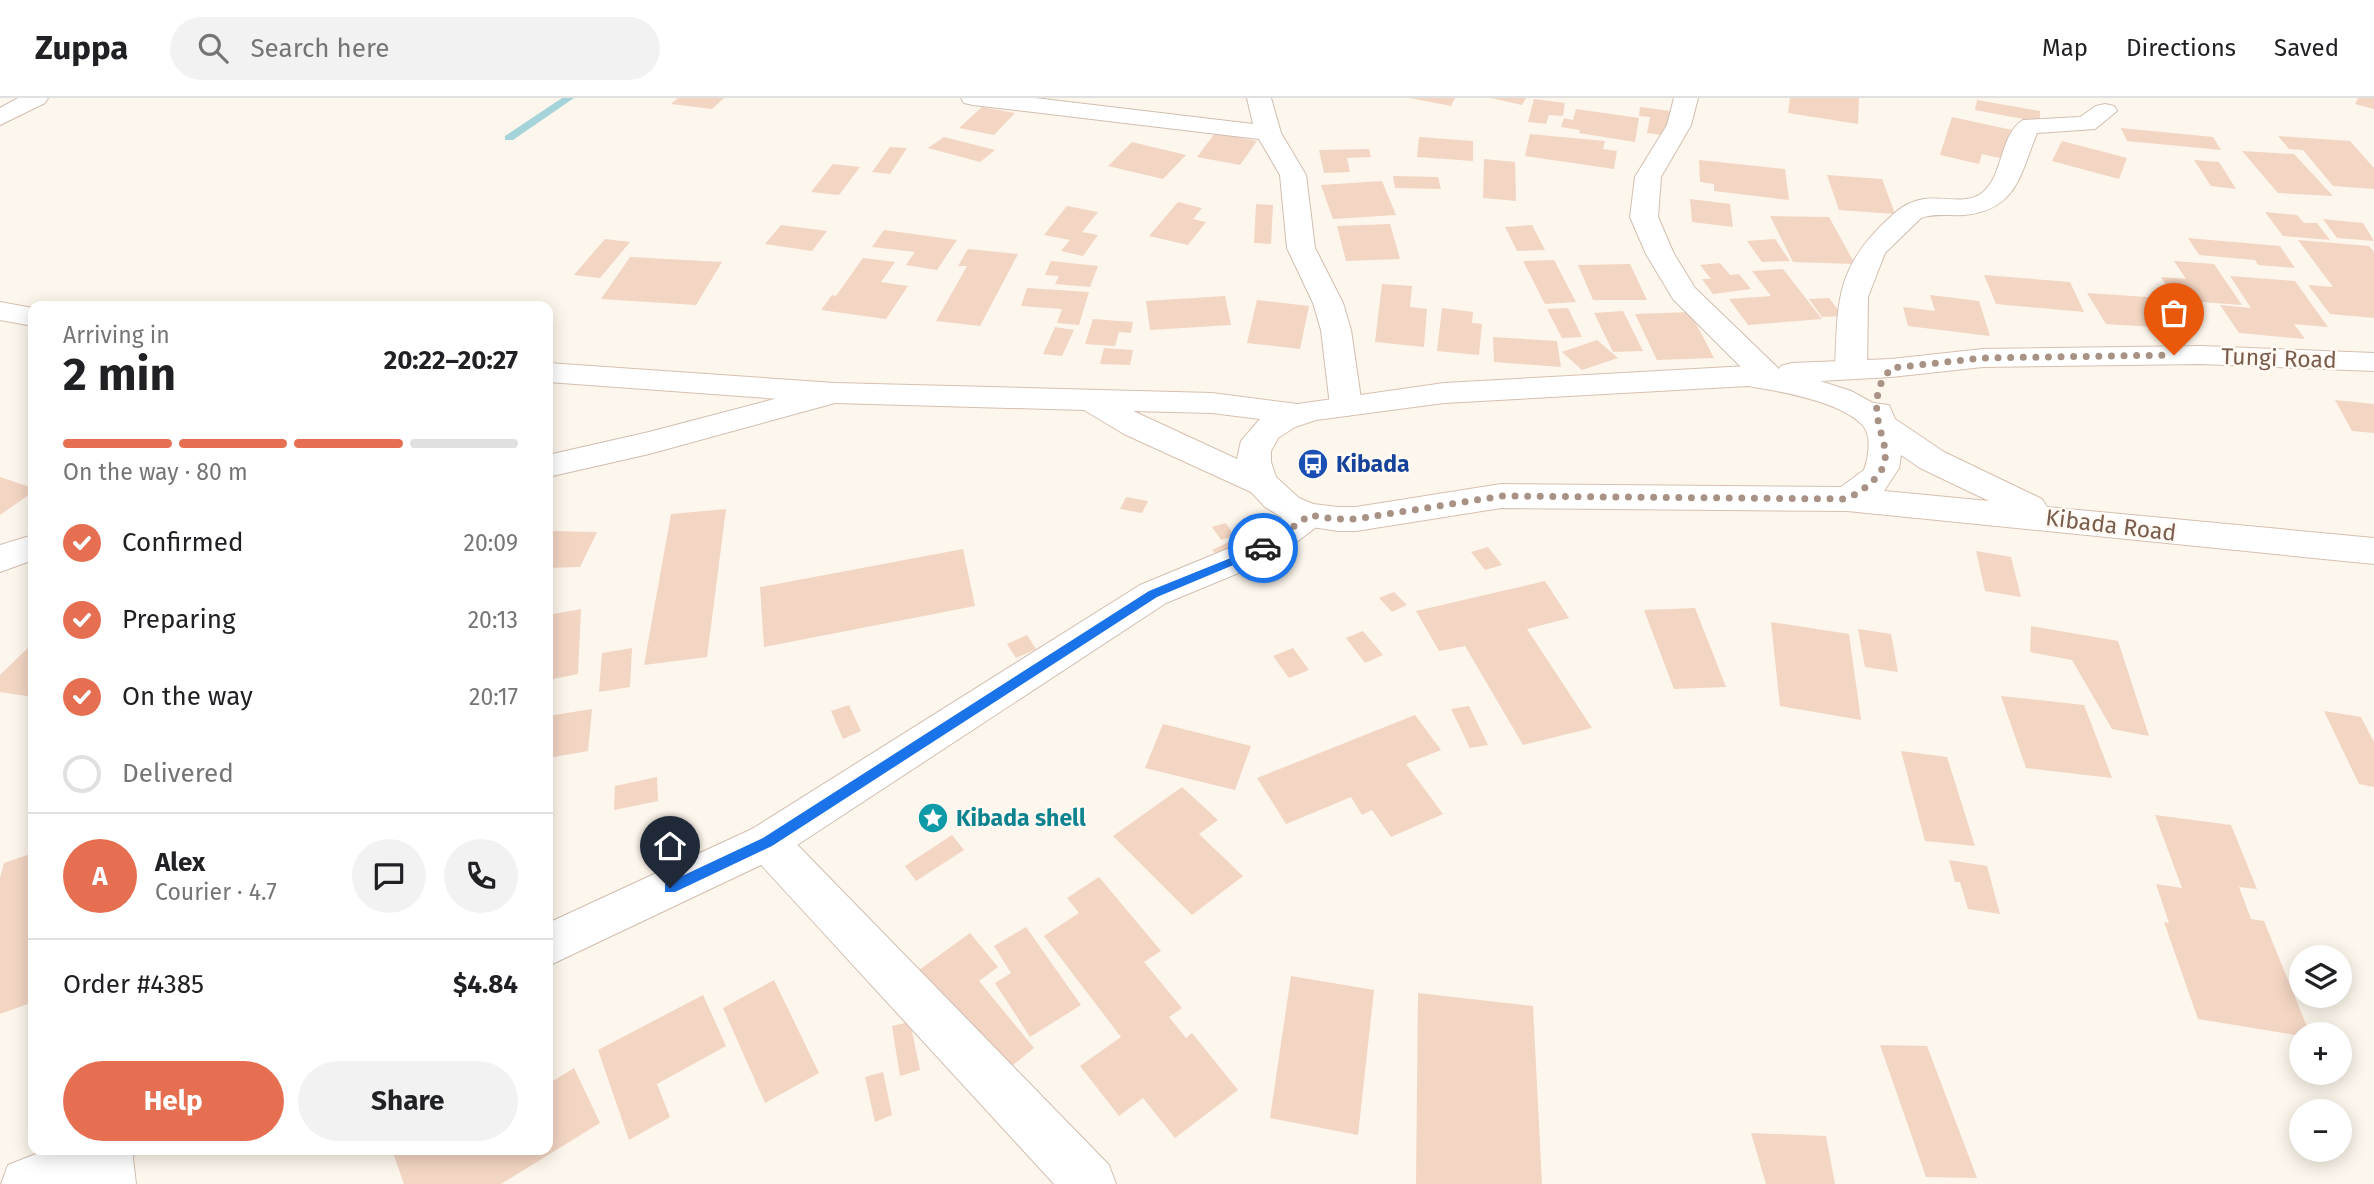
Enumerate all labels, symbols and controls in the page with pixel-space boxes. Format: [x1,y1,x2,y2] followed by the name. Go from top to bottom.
[170,17,660,80] search box
[35,28,128,68] text: Zuppa
[194,29,232,67] icon: search
[250,33,389,64] text: Search here
[2042,34,2088,62] text: Map
[2126,34,2236,62] text: Directions
[2274,34,2339,62] text: Saved
[2144,283,2204,355] pin
[2155,294,2193,332] icon: bag
[63,321,170,349] text: Arriving in
[2221,342,2337,374] street label: Tungi Road
[384,345,518,376] text: 20:22–20:27
[63,347,176,402] text: 2 min
[1296,447,1330,481] bus stop icon: Kibada
[1336,450,1410,478] place label: Kibada
[63,458,248,486] text: On the way · 80 m
[2044,503,2178,547] street label: Kibada Road
[1228,513,1298,583] courier
[63,524,101,562] icon: check
[122,527,243,558] text: Confirmed
[464,529,518,557] text: 20:09
[1244,529,1282,567] icon: car
[63,601,101,639] icon: check
[122,604,235,635] text: Preparing
[468,606,518,634] text: 20:13
[63,678,101,716] icon: check
[122,681,253,712] text: On the way
[469,683,518,711] text: 20:17
[122,758,234,789] text: Delivered
[916,801,950,835] place icon: Kibada shell
[956,804,1086,832] place label: Kibada shell
[640,816,700,888] pin
[651,827,689,865] icon: home
[352,839,426,913] button: chat
[444,839,518,913] button: phone
[155,847,205,878] text: Alex
[92,861,108,892] text: A
[155,878,277,906] text: Courier · 4.7
[2289,945,2352,1162] map controls
[2289,945,2352,1008] button: layers
[63,969,204,1000] text: Order #4385
[453,969,518,1000] text: $4.84
[2289,1022,2352,1085] button: +
[63,1061,284,1141] button: Help
[298,1061,518,1141] button: Share
[2289,1099,2352,1162] button: −

